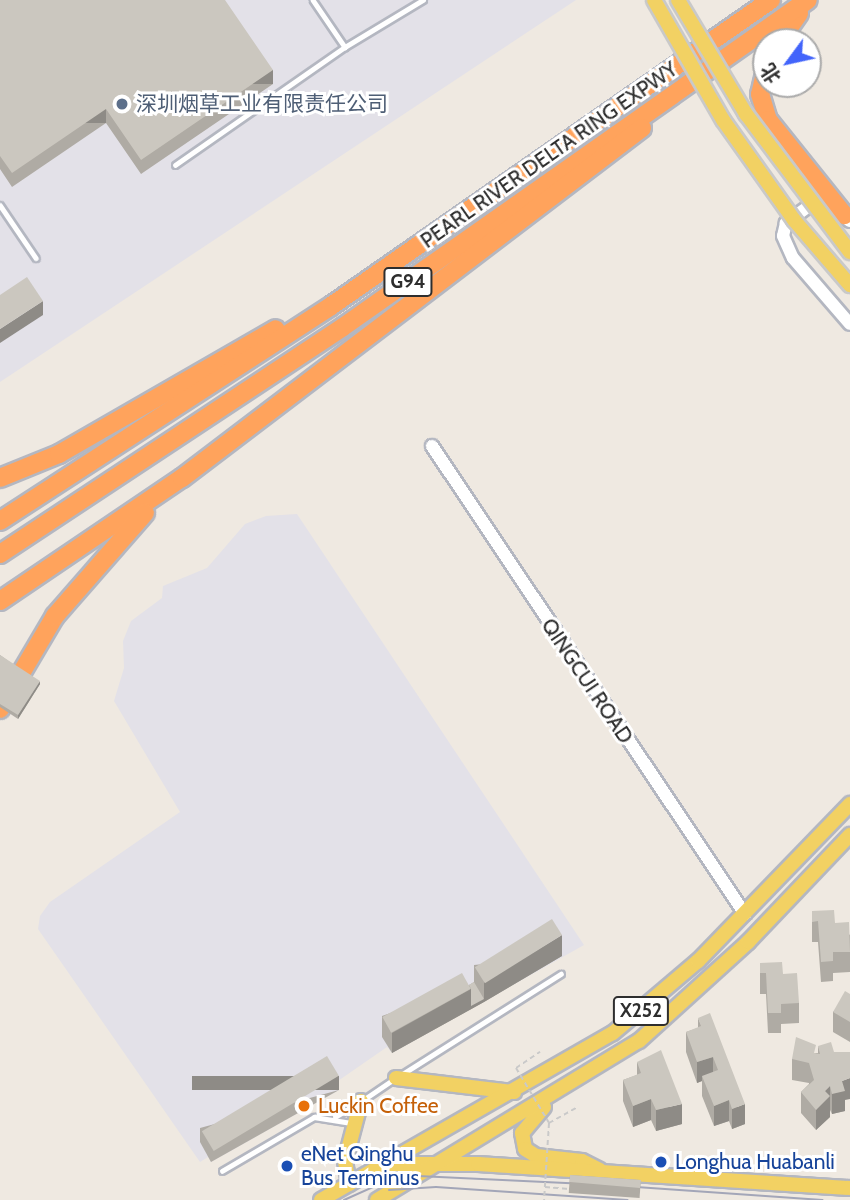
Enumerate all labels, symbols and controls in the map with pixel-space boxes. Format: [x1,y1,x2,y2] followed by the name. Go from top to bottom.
[752,28,822,98] north arrow
[416,56,682,254] street label: PEARL RIVER DELTA RING EXPWY
[756,59,785,88] text: 北
[136,91,388,117] place label: 深圳烟草工业有限责任公司
[114,96,130,112] marker: 深圳烟草工业有限责任公司
[382,266,434,298] road number: G94
[536,614,638,748] street label: QINGCUI ROAD
[611,995,671,1026] road number: X252
[318,1093,439,1119] place label: Luckin Coffee
[296,1098,312,1114] marker: Luckin Coffee
[301,1141,419,1191] place label: eNet Qinghu Bus Terminus
[675,1149,835,1175] place label: Longhua Huabanli
[653,1154,669,1170] marker: Longhua Huabanli
[279,1158,295,1174] marker: eNet Qinghu Bus Terminus

